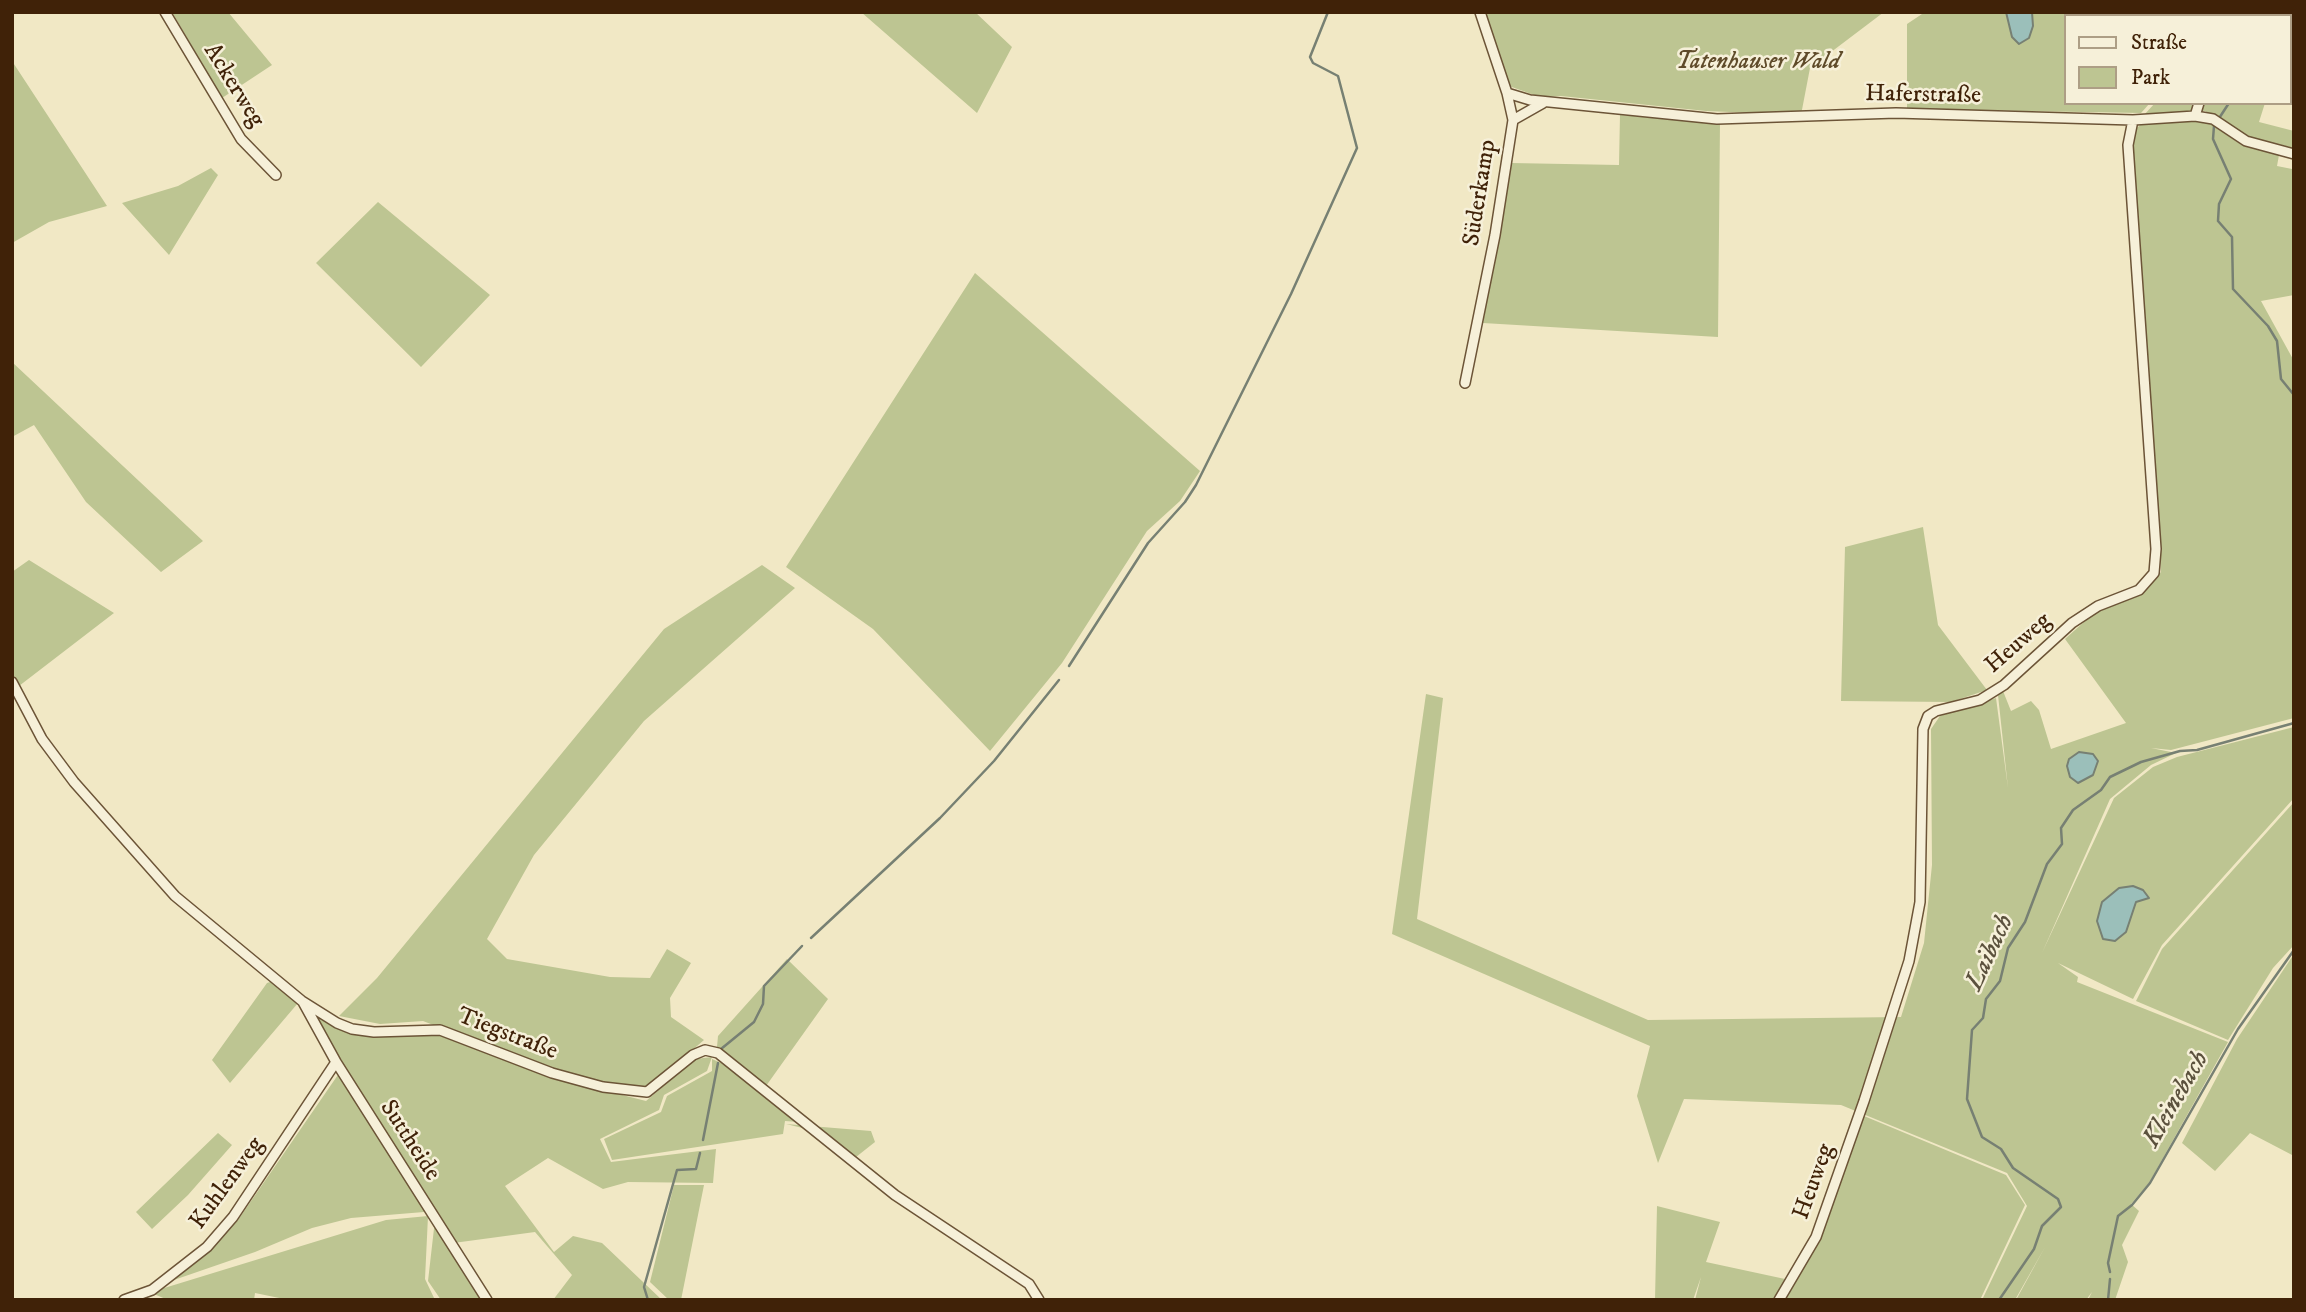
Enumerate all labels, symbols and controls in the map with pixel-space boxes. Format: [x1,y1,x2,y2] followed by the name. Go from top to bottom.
[2064,14,2292,105] legend
[2131,30,2187,56] text: Straße
[196,39,270,133] street label: Ackerweg
[1676,49,1840,77] park label: Tatenhauser Wald
[2131,65,2170,91] text: Park
[1865,81,1981,111] street label: Haferstraße
[1458,138,1504,248] street label: Süderkamp
[1980,607,2058,681] street label: Heuweg
[1960,910,2022,996] water label: Laibach
[453,1003,561,1067] street label: Tiegstraße
[2137,1046,2217,1154] water label: Kleinebach
[372,1095,446,1187] street label: Suttheide
[185,1132,271,1236] street label: Kuhlenweg
[1788,1140,1842,1224] street label: Heuweg

